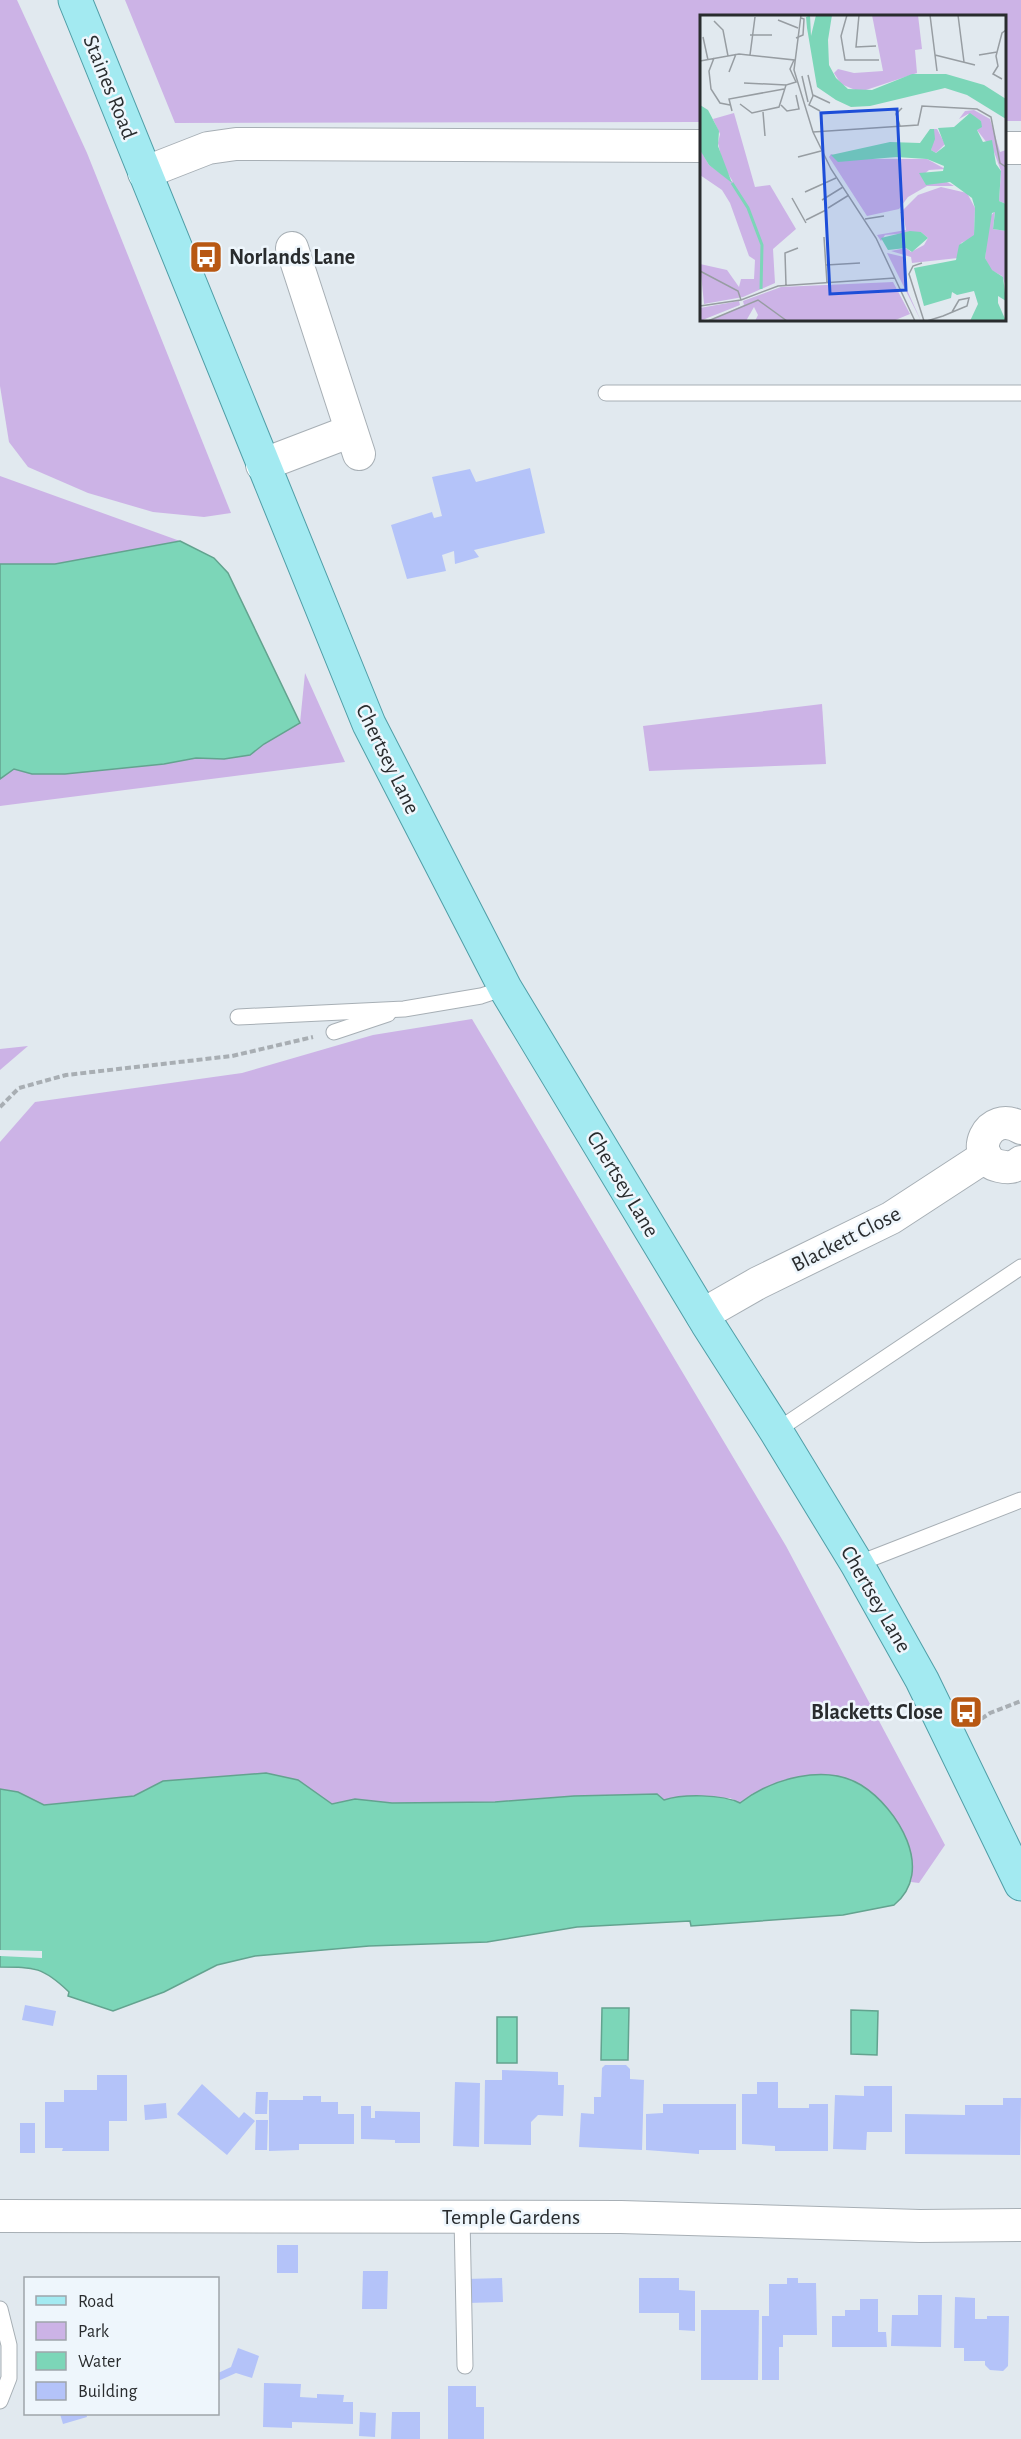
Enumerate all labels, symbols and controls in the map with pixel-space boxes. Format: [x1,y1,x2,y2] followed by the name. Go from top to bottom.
[700,15,1006,321] inset map
[79,32,141,142] street label: Staines Road
[188,239,224,275] bus stop icon: Norlands Lane
[229,246,355,268] place label: Norlands Lane
[352,701,424,817] street label: Chertsey Lane
[583,1127,663,1241] street label: Chertsey Lane
[788,1202,904,1276] street label: Blackett Close
[837,1542,915,1656] street label: Chertsey Lane
[948,1694,984,1730] bus stop icon: Blacketts Close
[811,1701,943,1723] place label: Blacketts Close
[442,2206,580,2228] street label: Temple Gardens
[24,2277,219,2415] legend
[78,2293,114,2311] text: Road
[78,2323,110,2341] text: Park
[78,2353,121,2371] text: Water
[78,2383,138,2401] text: Building

